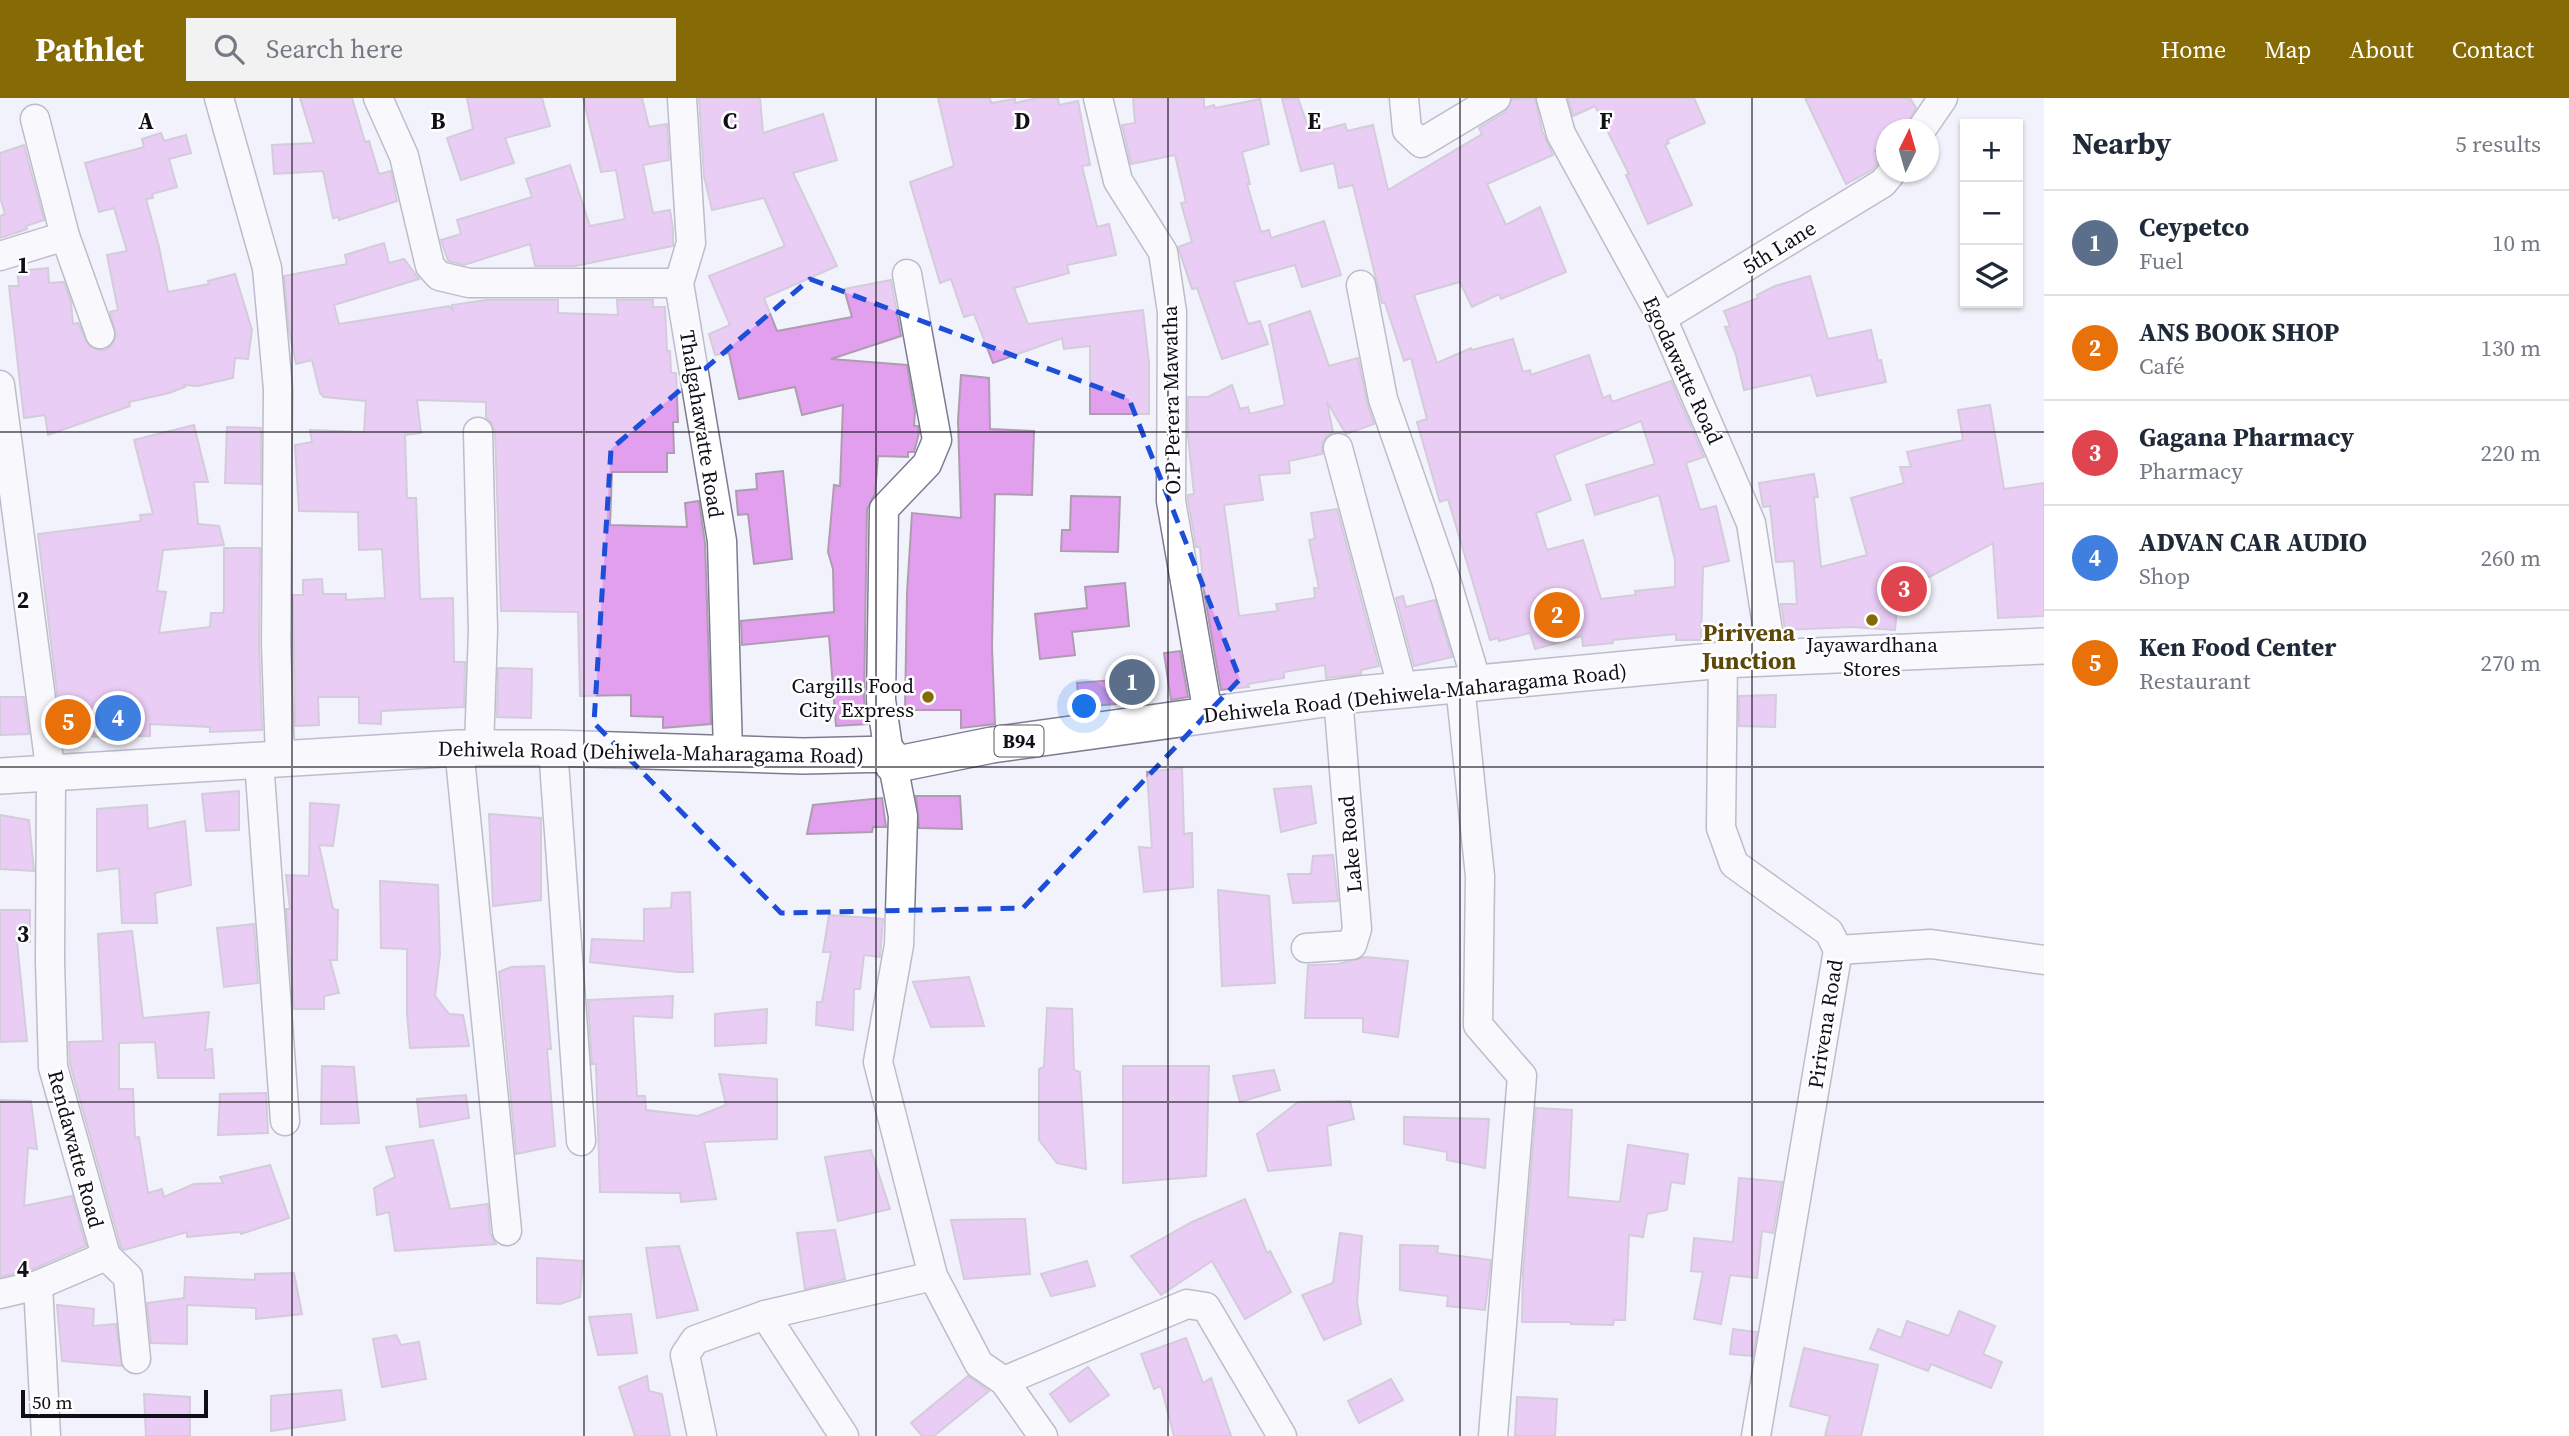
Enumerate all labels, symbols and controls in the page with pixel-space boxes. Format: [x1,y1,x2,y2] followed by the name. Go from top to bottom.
[186,18,676,81] search box
[35,27,144,72] text: Pathlet
[210,30,248,68] icon: search
[266,31,403,67] text: Search here
[2161,33,2226,66] text: Home
[2264,33,2311,66] text: Map
[2349,33,2414,66] text: About
[2452,33,2534,66] text: Contact
[138,105,154,137] text: A
[431,105,446,137] text: B
[723,105,737,137] text: C
[1014,105,1030,137] text: D
[1307,105,1321,137] text: E
[1599,105,1613,137] text: F
[1876,119,1939,182] north arrow
[1960,119,2023,308] map controls
[1960,119,2023,182] button: +
[2072,123,2171,164] text: Nearby
[2455,128,2541,160] text: 5 results
[1960,182,2023,245] button: −
[2139,209,2249,245] text: Ceypetco
[1737,213,1821,281] street label: 5th Lane
[2089,227,2101,259] text: 1
[2492,227,2541,259] text: 10 m
[1960,245,2023,308] button: layers
[2139,245,2183,277] text: Fuel
[17,249,29,281] text: 1
[1636,291,1730,449] street label: Egodawatte Road
[1155,305,1187,495] street label: O.P Perera Mawatha
[2139,314,2339,350] text: ANS BOOK SHOP
[673,328,731,520] street label: Thalgahawatte Road
[2089,332,2101,364] text: 2
[2480,332,2541,364] text: 130 m
[2139,350,2185,382] text: Café
[2139,419,2354,455] text: Gagana Pharmacy
[2089,437,2101,469] text: 3
[2480,437,2541,469] text: 220 m
[2139,455,2243,487] text: Pharmacy
[2139,524,2367,560] text: ADVAN CAR AUDIO
[2089,542,2101,574] text: 4
[2480,542,2541,574] text: 260 m
[2139,560,2190,592] text: Shop
[1881,563,1927,615] pin: 3
[17,584,29,616] text: 2
[1534,589,1580,641] pin: 2
[1864,612,1880,628] marker: Jayawardhana Stores
[1700,616,1797,677] district label: Pirivena Junction
[2139,629,2336,665] text: Ken Food Center
[1805,630,1938,683] place label: Jayawardhana Stores
[2089,647,2101,679] text: 5
[2480,647,2541,679] text: 270 m
[1109,656,1155,708] pin: 1
[1202,656,1628,730] street label: Dehiwela Road (Dehiwela-Maharagama Road)
[2139,665,2250,697] text: Restaurant
[792,671,914,724] place label: Cargills Food City Express
[920,689,936,705] marker: Cargills Food City Express
[1067,689,1101,723] your location
[95,692,141,744] pin: 4
[45,696,91,748] pin: 5
[995,726,1044,756] road number: B94
[438,734,864,770] street label: Dehiwela Road (Dehiwela-Maharagama Road)
[1331,794,1369,894] street label: Lake Road
[17,918,29,950] text: 3
[1800,957,1850,1091] street label: Pirivena Road
[41,1067,111,1231] street label: Rendawatte Road
[17,1253,29,1285] text: 4
[21,1387,208,1419] scale bar
[32,1389,73,1415] text: 50 m

